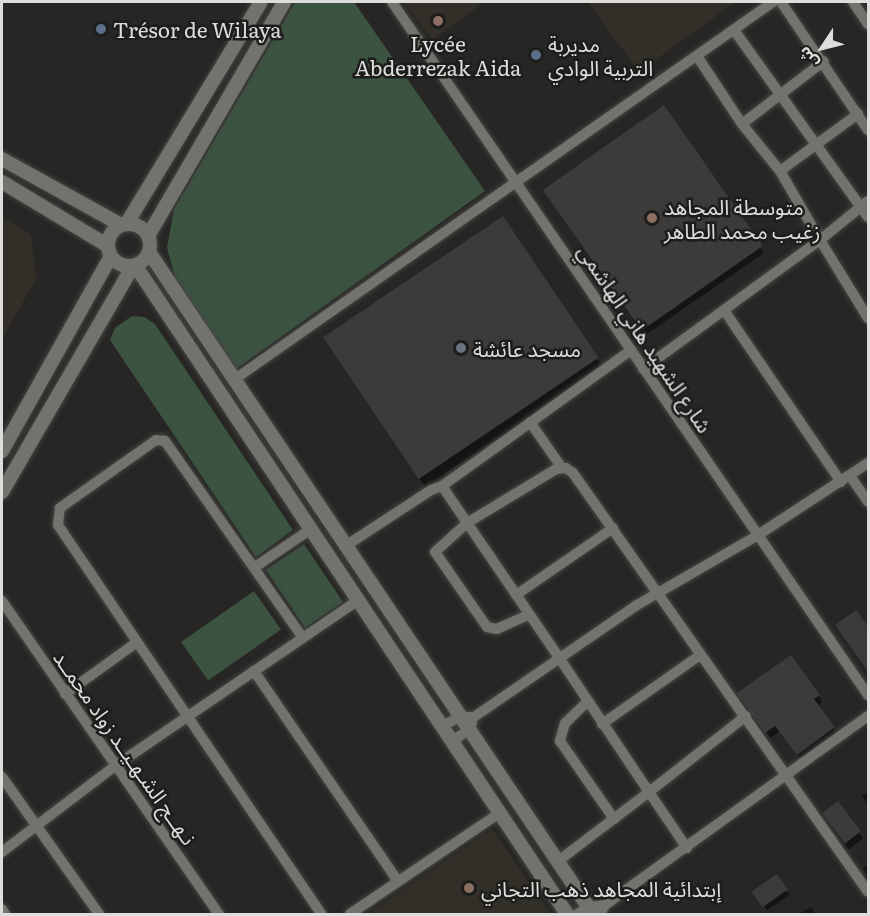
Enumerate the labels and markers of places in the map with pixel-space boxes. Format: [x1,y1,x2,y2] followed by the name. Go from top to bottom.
[431,14,445,28] marker: Lycée Abderrezak Aida
[113,16,282,42] place label: Trésor de Wilaya
[94,22,108,36] marker: Trésor de Wilaya
[355,30,521,80] place label: Lycée Abderrezak Aida
[548,30,653,80] place label: مديربة التربية الوادي
[529,48,543,62] marker: مديربة التربية الوادي
[664,193,820,243] place label: متوسطة المجاهد زغيب محمد الطاهر
[645,211,659,225] marker: متوسطة المجاهد زغيب محمد الطاهر
[473,335,581,361] place label: مسجد عائشة
[454,341,468,355] marker: مسجد عائشة
[481,875,721,901] place label: إبتدائية المجاهد ذهب التجاني
[462,881,476,895] marker: إبتدائية المجاهد ذهب التجاني

